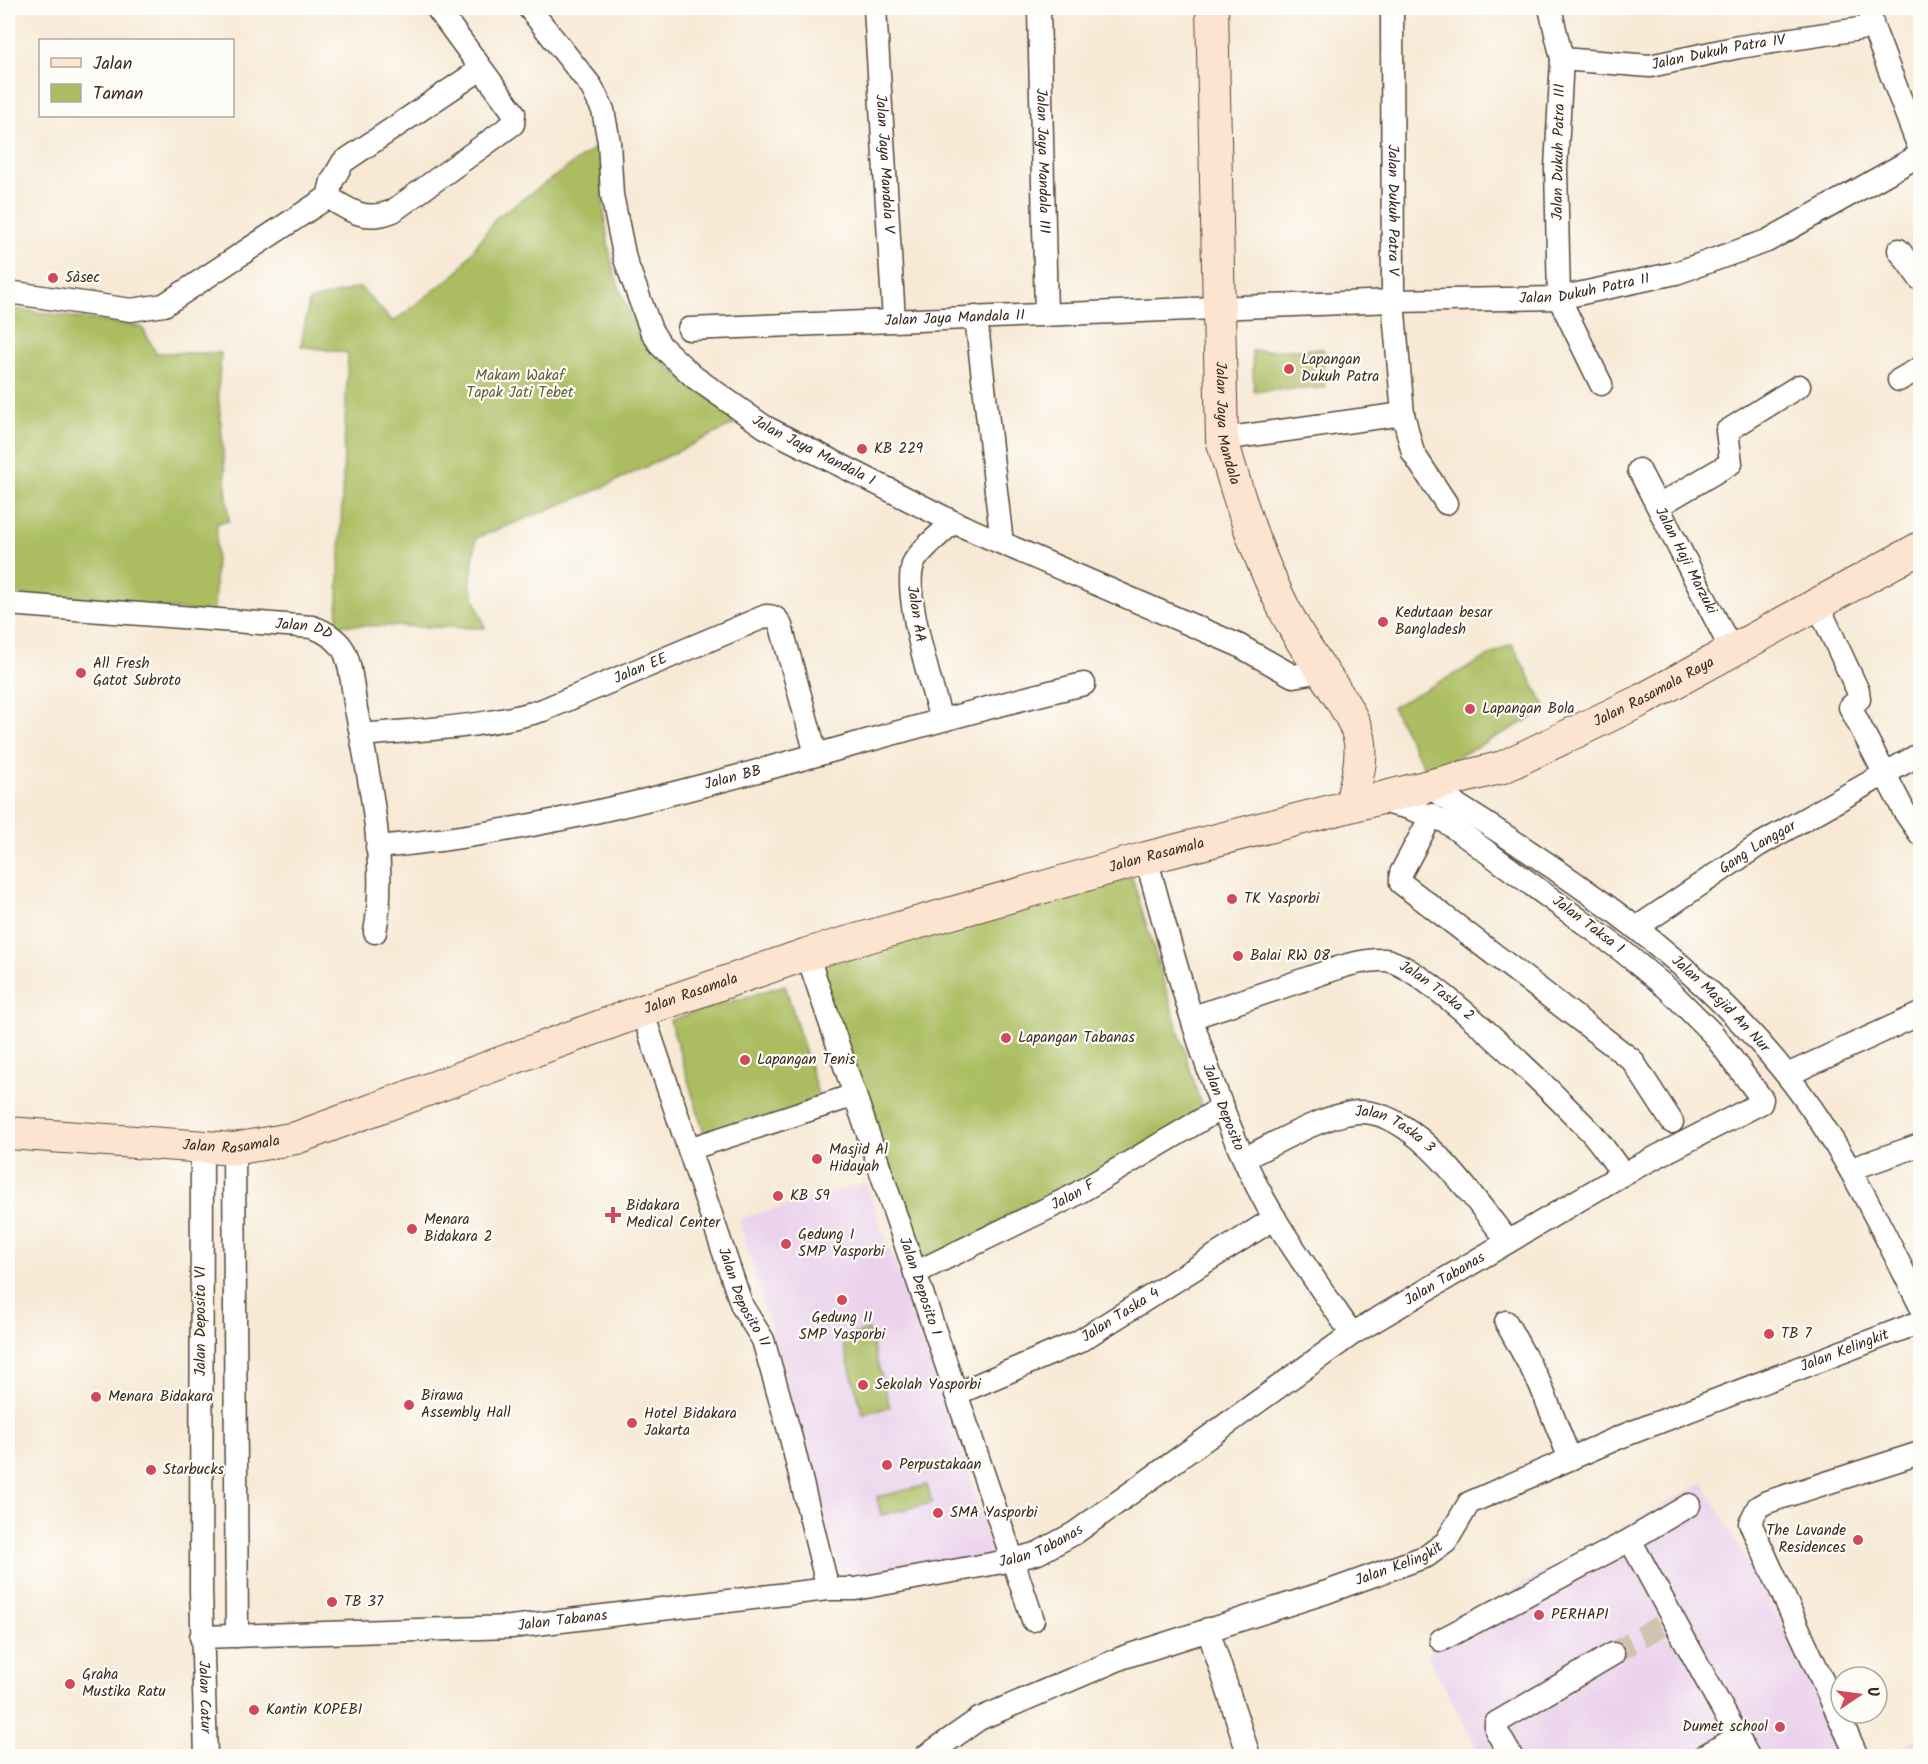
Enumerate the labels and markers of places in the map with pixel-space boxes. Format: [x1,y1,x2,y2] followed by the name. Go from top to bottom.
[65,266,100,290] place label: 5àsec
[46,271,60,285] marker: 5àsec
[1301,348,1379,389] place label: Lapangan Dukuh Patra
[1282,362,1296,376] marker: Lapangan Dukuh Patra
[874,437,924,461] place label: KB 229
[855,442,869,456] marker: KB 229
[1395,601,1493,642] place label: Kedutaan besar Bangladesh
[1376,615,1390,629] marker: Kedutaan besar Bangladesh
[93,652,181,693] place label: All Fresh Gatot Subroto
[74,666,88,680] marker: All Fresh Gatot Subroto
[1482,697,1575,721] place label: Lapangan Bola
[1463,702,1477,716] marker: Lapangan Bola
[1244,887,1321,911] place label: TK Yasporbi
[1225,892,1239,906] marker: TK Yasporbi
[1250,944,1331,968] place label: Balai RW 08
[1231,949,1245,963] marker: Balai RW 08
[1018,1026,1136,1050] place label: Lapangan Tabanas
[999,1031,1013,1045] marker: Lapangan Tabanas
[757,1048,856,1072] place label: Lapangan Tenis
[738,1053,752,1067] marker: Lapangan Tenis
[829,1138,888,1179] place label: Masjid Al Hidayah
[810,1152,824,1166] marker: Masjid Al Hidayah
[790,1184,830,1208] place label: KB 59
[771,1189,785,1203] marker: KB 59
[626,1194,721,1235] place label: Bidakara Medical Center
[604,1206,622,1224] marker: Bidakara Medical Center
[424,1208,492,1249] place label: Menara Bidakara 2
[405,1222,419,1236] marker: Menara Bidakara 2
[798,1223,886,1264] place label: Gedung I SMP Yasporbi
[779,1237,793,1251] marker: Gedung I SMP Yasporbi
[835,1293,849,1307] marker: Gedung II SMP Yasporbi
[799,1306,887,1347] place label: Gedung II SMP Yasporbi
[1781,1322,1813,1346] place label: TB 7
[1762,1327,1776,1341] marker: TB 7
[875,1373,982,1397] place label: Sekolah Yasporbi
[856,1378,870,1392] marker: Sekolah Yasporbi
[421,1384,511,1425] place label: Birawa Assembly Hall
[108,1385,213,1409] place label: Menara Bidakara
[89,1390,103,1404] marker: Menara Bidakara
[402,1398,416,1412] marker: Birawa Assembly Hall
[644,1402,737,1443] place label: Hotel Bidakara Jakarta
[625,1416,639,1430] marker: Hotel Bidakara Jakarta
[899,1453,982,1477] place label: Perpustakaan
[163,1458,225,1482] place label: Starbucks
[880,1458,894,1472] marker: Perpustakaan
[144,1463,158,1477] marker: Starbucks
[950,1501,1039,1525] place label: SMA Yasporbi
[931,1506,945,1520] marker: SMA Yasporbi
[1766,1519,1847,1560] place label: The Lavande Residences
[1851,1533,1865,1547] marker: The Lavande Residences
[344,1590,384,1614] place label: TB 37
[325,1595,339,1609] marker: TB 37
[1551,1603,1609,1627] place label: PERHAPI
[1532,1608,1546,1622] marker: PERHAPI
[82,1663,166,1704] place label: Graha Mustika Ratu
[63,1677,77,1691] marker: Graha Mustika Ratu
[266,1698,363,1722] place label: Kantin KOPEBI
[247,1703,261,1717] marker: Kantin KOPEBI
[1682,1715,1768,1739] place label: Dumet school
[1773,1720,1787,1734] marker: Dumet school

